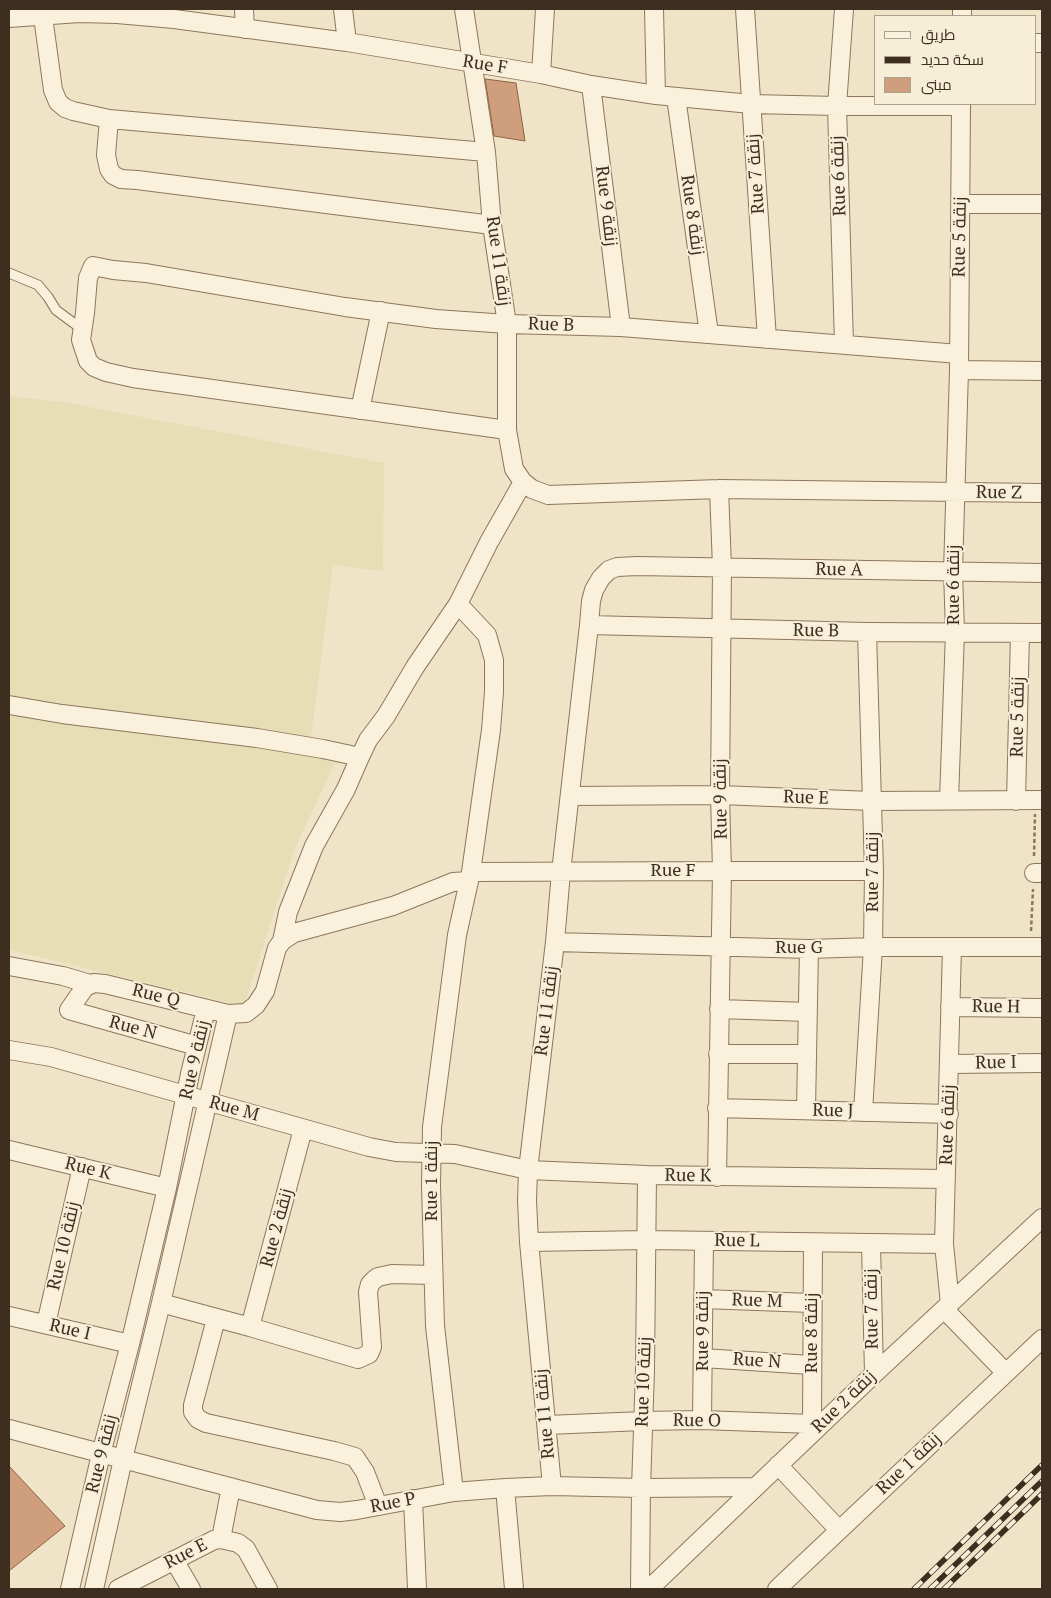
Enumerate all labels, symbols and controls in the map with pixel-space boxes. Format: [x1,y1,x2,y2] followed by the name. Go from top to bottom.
[874,15,1036,105] legend
[921,24,955,44] text: طريق
[921,49,984,69] text: سكة حديد
[461,51,509,79] street label: Rue F
[921,74,952,94] text: مبنى
[742,133,770,215] street label: Rue 7 زنقة
[827,135,851,217] street label: Rue 6 زنقة
[590,165,622,247] street label: Rue 9 زنقة
[676,174,708,256] street label: Rue 8 زنقة
[948,196,972,278] street label: Rue 5 زنقة
[481,215,515,307] street label: Rue 11 زنقة
[527,313,575,337] street label: Rue B
[976,482,1022,504] street label: Rue Z
[943,545,965,625] street label: Rue 6 زنقة
[815,559,863,581] street label: Rue A
[793,620,839,642] street label: Rue B
[1006,676,1030,758] street label: Rue 5 زنقة
[709,758,733,840] street label: Rue 9 زنقة
[783,786,829,810] street label: Rue E
[862,832,884,912] street label: Rue 7 زنقة
[650,860,696,882] street label: Rue F
[775,937,823,959] street label: Rue G
[531,965,563,1057] street label: Rue 11 زنقة
[130,980,182,1012] street label: Rue Q
[972,996,1020,1018] street label: Rue H
[107,1011,159,1045] street label: Rue N
[175,1018,215,1102] street label: Rue 9 زنقة
[975,1052,1017,1074] street label: Rue I
[936,1084,960,1166] street label: Rue 6 زنقة
[207,1092,261,1126] street label: Rue M
[812,1100,854,1122] street label: Rue J
[421,1141,443,1221] street label: Rue 1 زنقة
[63,1153,113,1185] street label: Rue K
[664,1165,712,1187] street label: Rue K
[256,1186,298,1270] street label: Rue 2 زنقة
[43,1200,85,1292] street label: Rue 10 زنقة
[714,1230,760,1252] street label: Rue L
[860,1268,884,1350] street label: Rue 7 زنقة
[731,1289,783,1313] street label: Rue M
[692,1291,714,1371] street label: Rue 9 زنقة
[801,1293,823,1373] street label: Rue 8 زنقة
[47,1315,93,1345] street label: Rue I
[632,1337,656,1427] street label: Rue 10 زنقة
[732,1349,782,1373] street label: Rue N
[807,1366,881,1438] street label: Rue 2 زنقة
[530,1368,560,1460] street label: Rue 11 زنقة
[673,1410,721,1432] street label: Rue O
[82,1412,122,1496] street label: Rue 9 زنقة
[872,1429,946,1499] street label: Rue 1 زنقة
[368,1488,418,1518] street label: Rue P
[161,1534,211,1574] street label: Rue E

